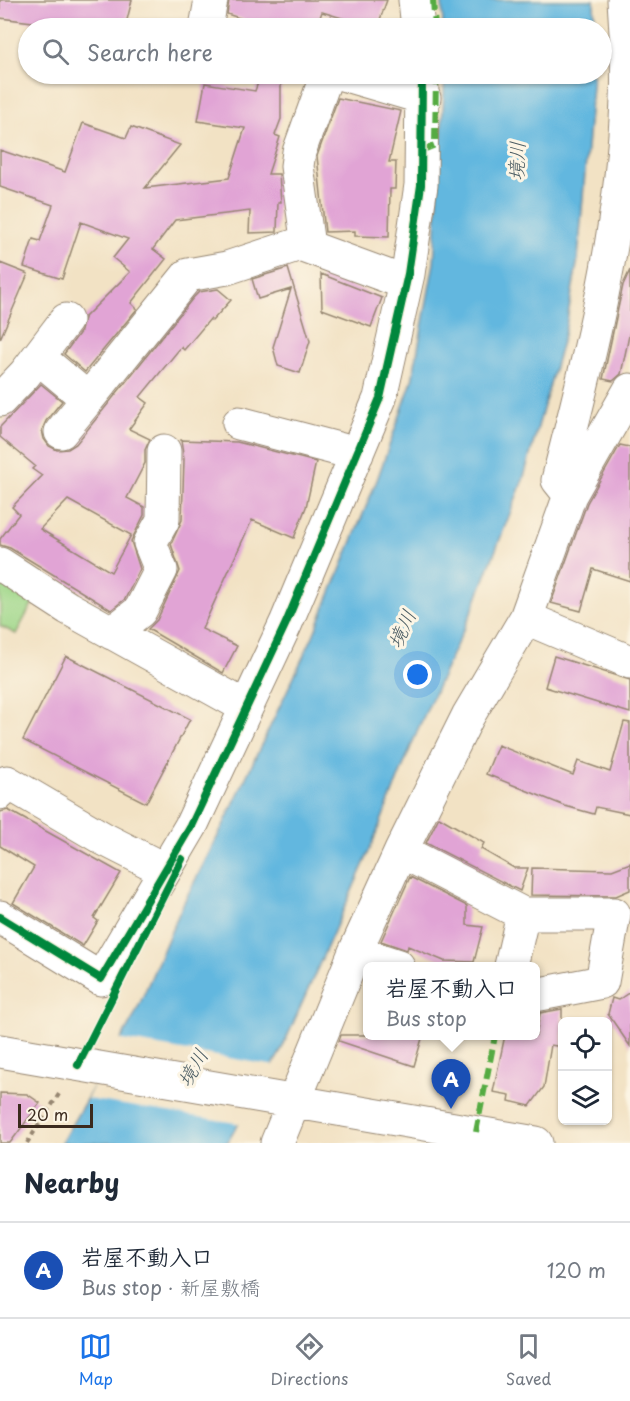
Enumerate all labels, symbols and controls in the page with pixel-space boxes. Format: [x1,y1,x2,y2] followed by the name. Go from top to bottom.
[18,18,612,84] search box
[39,35,72,68] icon: search
[87,35,213,68] text: Search here
[500,140,532,181] water label: 境川
[379,604,423,653] water label: 境川
[403,660,432,689] your location
[363,962,540,1040] popup
[385,970,518,1003] text: 岩屋不動入口
[385,1003,467,1033] text: Bus stop
[558,1017,612,1125] map controls
[558,1017,612,1071] button: locate
[169,1043,215,1092] water label: 境川
[432,1060,470,1109] pin: A
[558,1071,612,1125] button: layers
[18,1101,93,1128] scale bar
[27,1102,68,1126] text: 20 m
[24,1163,119,1202] text: Nearby
[81,1239,213,1272] text: 岩屋不動入口
[36,1255,51,1285] text: A
[547,1255,606,1285] text: 120 m
[81,1272,260,1302] text: Bus stop · 新屋敷橋
[79,1330,113,1390] tab: Map
[270,1330,348,1390] tab: Directions
[506,1330,551,1390] tab: Saved

